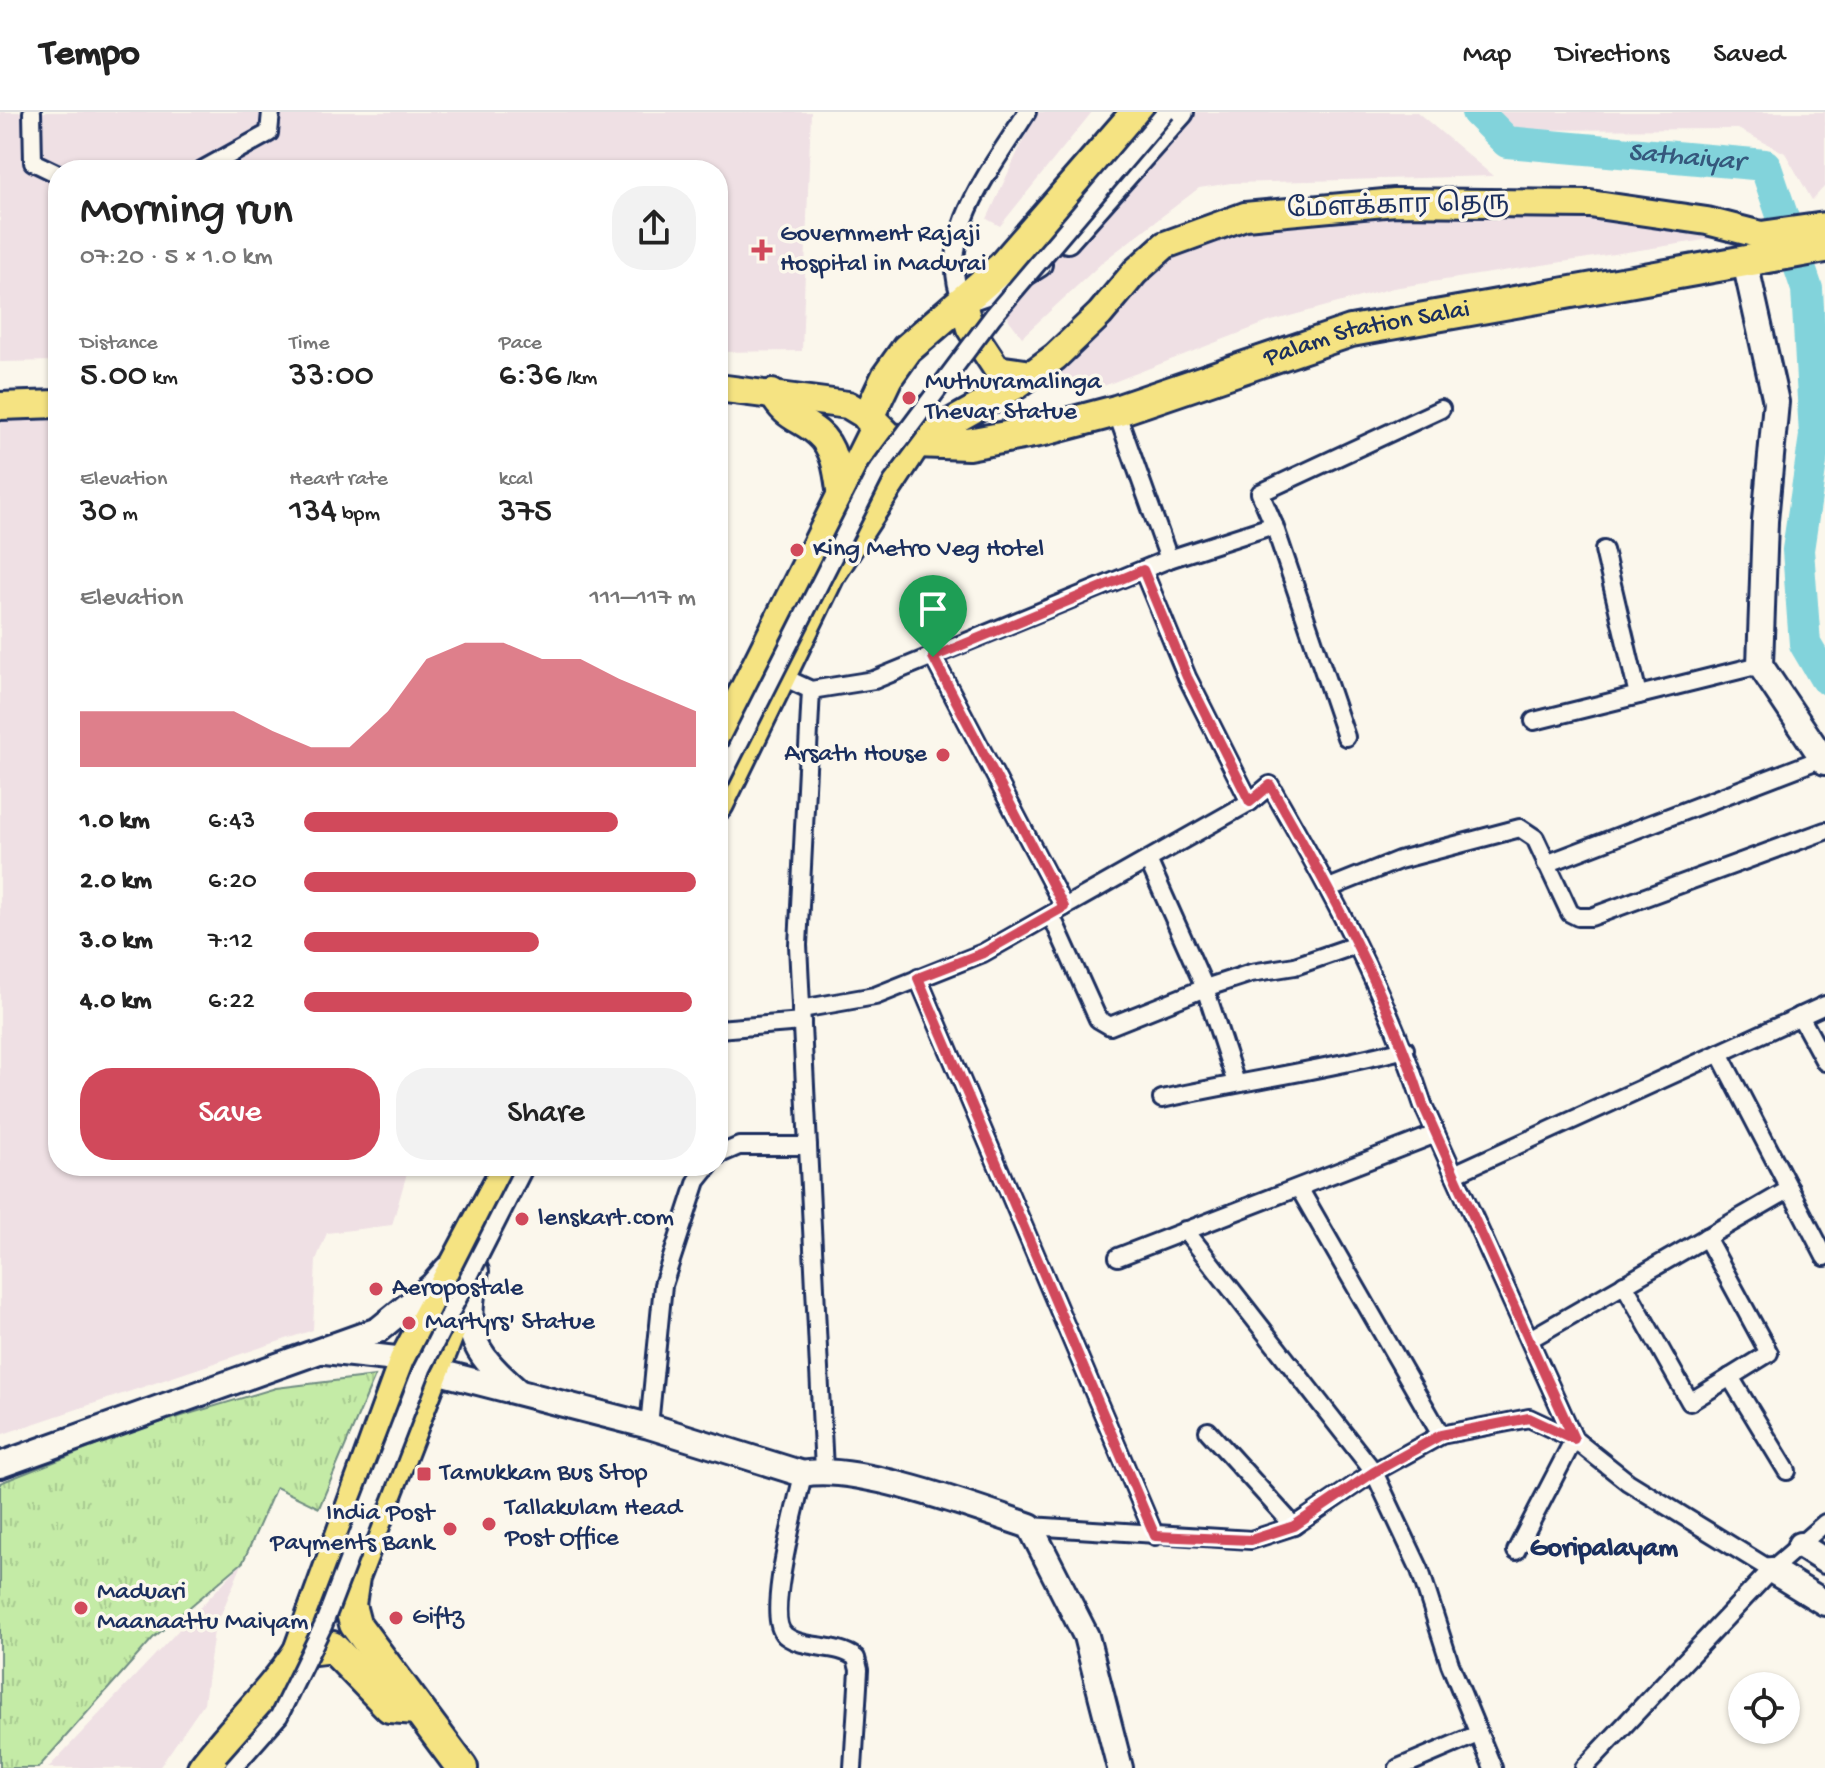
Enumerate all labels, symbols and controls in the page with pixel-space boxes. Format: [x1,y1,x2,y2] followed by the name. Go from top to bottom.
[40,33,140,77] text: Tempo
[1463,39,1511,72] text: Map
[1555,39,1669,72] text: Directions
[1713,39,1785,72] text: Saved
[1627,136,1750,180] water label: Sathaiyar
[612,186,696,270] button: share
[80,187,293,239] text: Morning run
[1286,187,1510,227] street label: மேளக்கார தெரு
[780,220,987,281] place label: Government Rajaji Hospital in Madurai
[751,239,773,261] marker: Government Rajaji Hospital in Madurai
[80,243,273,274] text: 07:20 · 5 × 1.0 km
[1259,295,1472,375] street label: Palam Station Salai
[80,331,158,357] text: Distance
[289,331,330,357] text: Time
[499,331,542,357] text: Pace
[80,357,147,397] text: 5.00
[289,357,374,397] text: 33:00
[499,357,561,397] text: 6:36
[147,366,178,392] text: km
[561,366,597,392] text: /km
[923,368,1103,429] place label: Muthuramalinga Thevar Statue
[900,389,918,407] marker: Muthuramalinga Thevar Statue
[80,467,167,493] text: Elevation
[289,467,388,493] text: Heart rate
[499,467,533,493] text: kcal
[80,493,117,533] text: 30
[289,493,337,533] text: 134
[499,493,552,533] text: 375
[117,502,138,528] text: m
[337,502,380,528] text: bpm
[813,535,1044,566] place label: King Metro Veg Hotel
[788,541,806,559] marker: King Metro Veg Hotel
[899,575,967,657] pin
[80,584,183,615] text: Elevation
[589,584,696,615] text: 111–117 m
[911,587,955,631] icon: arrive
[784,740,928,771] place label: Arsath House
[934,746,952,764] marker: Arsath House
[80,807,150,838] text: 1.0 km
[208,807,255,838] text: 6:43
[80,867,152,898] text: 2.0 km
[208,867,257,898] text: 6:20
[80,927,153,958] text: 3.0 km
[208,927,253,958] text: 7:12
[80,987,151,1018] text: 4.0 km
[208,987,255,1018] text: 6:22
[80,1068,380,1160] button: Save
[396,1068,696,1160] button: Share
[538,1204,674,1235] place label: lenskart.com
[513,1210,531,1228] marker: lenskart.com
[392,1274,524,1305] place label: Aeropostale
[367,1280,385,1298] marker: Aeropostale
[425,1308,596,1339] place label: Martyrs' Statue
[400,1314,418,1332] marker: Martyrs' Statue
[438,1459,648,1490] place label: Tamukkam Bus Stop
[415,1465,433,1483] marker: Tamukkam Bus Stop
[503,1494,684,1555] place label: Tallakulam Head Post Office
[269,1499,436,1560] place label: India Post Payments Bank
[480,1515,498,1533] marker: Tallakulam Head Post Office
[441,1520,459,1538] marker: India Post Payments Bank
[1530,1533,1678,1566] district label: Goripalayam
[97,1578,309,1639] place label: Maduari Maanaattu Maiyam
[72,1599,90,1617] marker: Maduari Maanaattu Maiyam
[412,1603,466,1634] place label: Giftz
[387,1609,405,1627] marker: Giftz
[1728,1672,1800,1744] map controls
[1728,1672,1800,1744] button: locate

